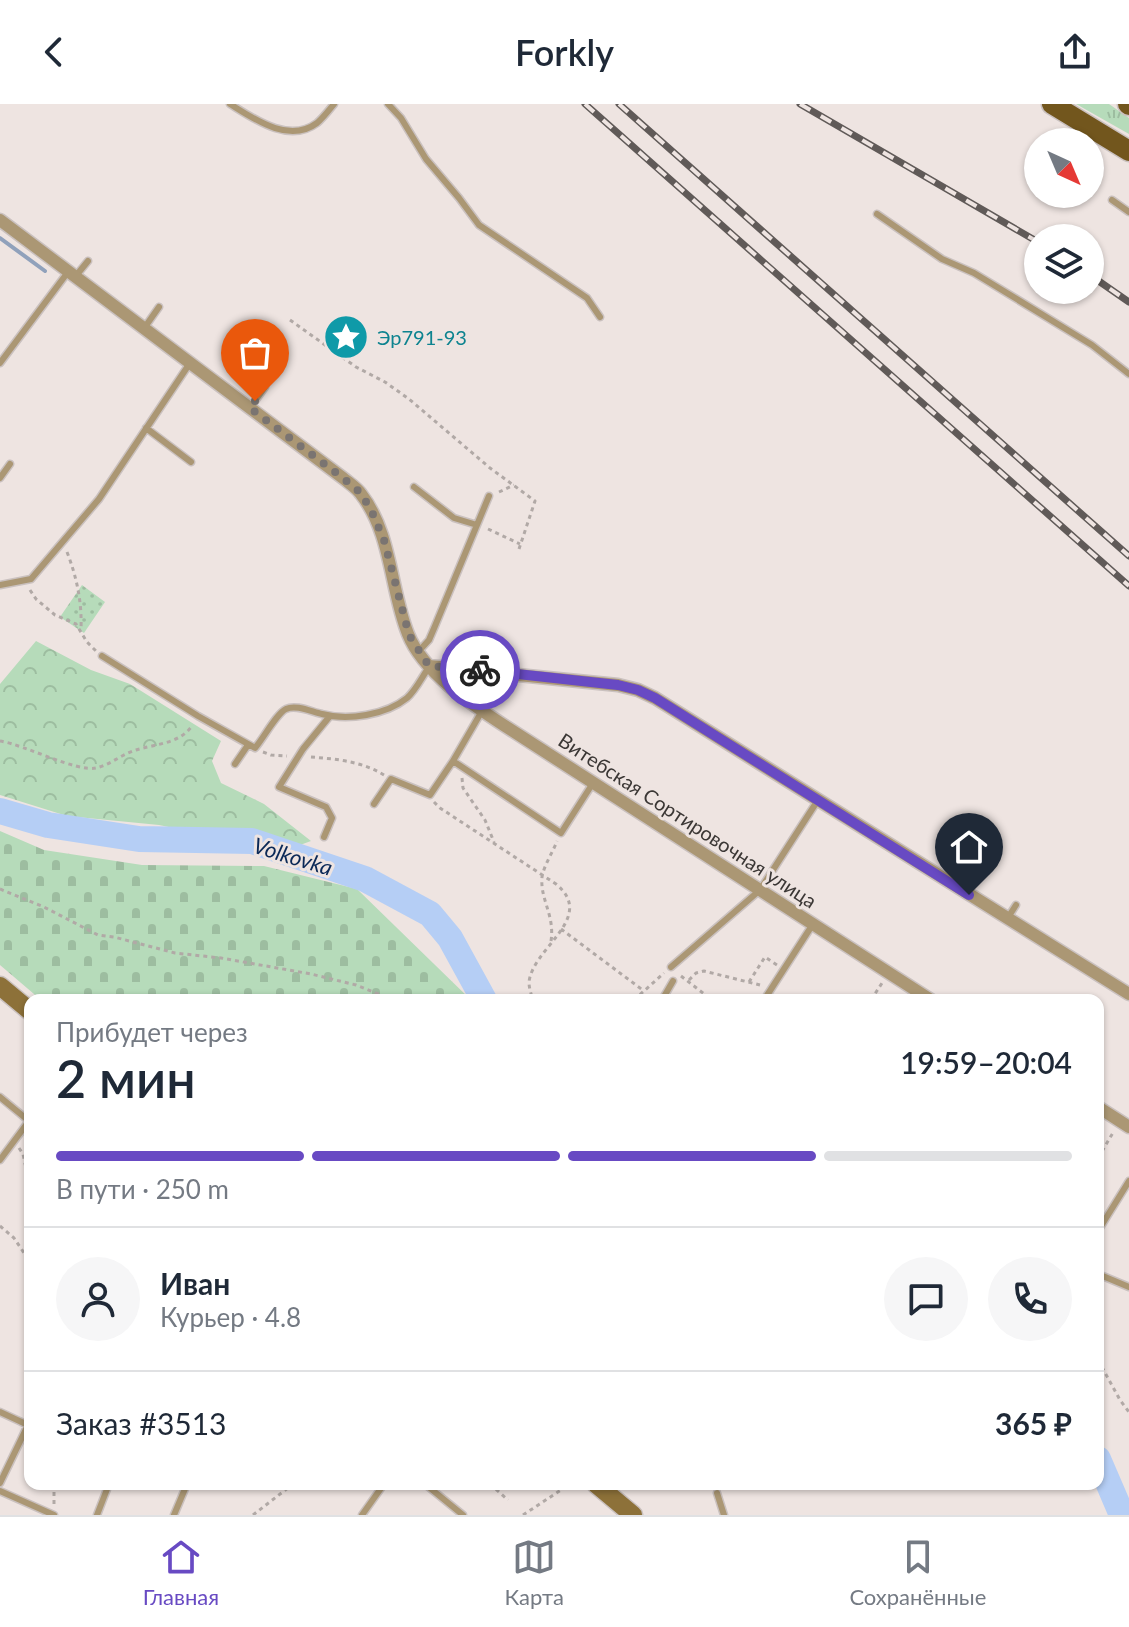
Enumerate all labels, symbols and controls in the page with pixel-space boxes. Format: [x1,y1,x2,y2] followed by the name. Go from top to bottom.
[32,30,76,74] icon: back
[515,30,614,74] text: Forkly
[1053,30,1097,74] icon: share
[1024,128,1104,208] north arrow
[1024,128,1104,304] map controls
[1024,224,1104,304] button: layers
[322,313,370,361] place icon: Эр791-93
[221,319,289,401] pin
[377,325,467,349] place label: Эр791-93
[233,331,277,375] icon: bag
[440,630,520,710] courier
[458,648,502,692] icon: bike
[554,727,822,913] street label: Витебская Сортировочная улица
[935,813,1003,895] pin
[947,825,991,869] icon: home
[250,831,336,881] water label: Volkovka
[56,1016,248,1048] text: Прибудет через
[900,1044,1072,1080] text: 19:59–20:04
[56,1047,196,1109] text: 2 мин
[56,1173,229,1205] text: В пути · 250 m
[56,1257,140,1341] button: person
[884,1257,968,1341] button: chat
[988,1257,1072,1341] button: phone
[160,1265,230,1301] text: Иван
[160,1301,301,1333] text: Курьер · 4.8
[56,1405,227,1441] text: Заказ #3513
[995,1405,1072,1441] text: 365 ₽
[143,1535,219,1610] tab: Главная
[505,1535,564,1610] tab: Карта
[849,1535,986,1610] tab: Сохранённые

